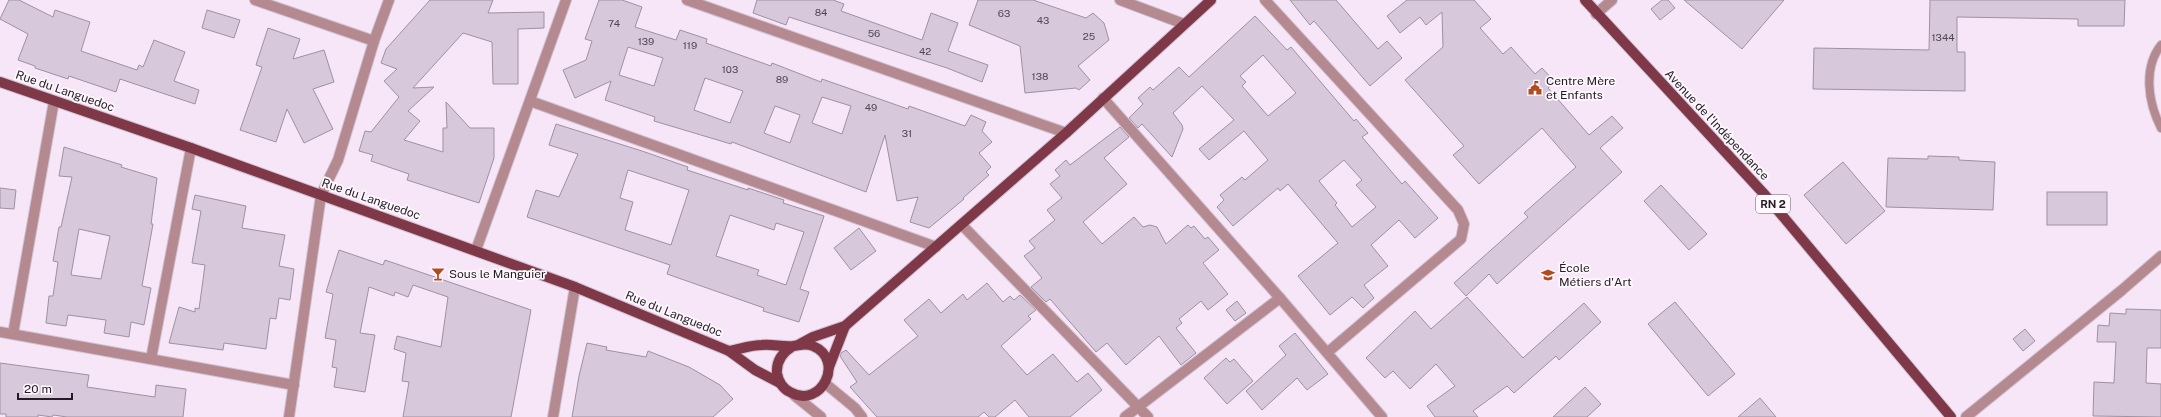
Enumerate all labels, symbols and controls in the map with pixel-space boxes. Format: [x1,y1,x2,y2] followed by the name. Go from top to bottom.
[815,6,827,18] house number: 84
[998,7,1010,19] house number: 63
[1037,14,1049,26] house number: 43
[608,17,620,29] house number: 74
[868,27,880,39] house number: 56
[1083,30,1095,42] house number: 25
[1932,31,1954,43] house number: 1344
[638,35,654,47] house number: 139
[683,39,697,51] house number: 119
[919,45,931,57] house number: 42
[722,63,738,75] house number: 103
[1662,67,1772,183] street label: Avenue de l'Indépendance
[14,68,116,114] street label: Rue du Languedoc
[1032,70,1048,82] house number: 138
[776,73,788,85] house number: 89
[1546,74,1616,102] place label: Centre Mère et Enfants
[1527,80,1543,96] public building icon: Centre Mère et Enfants
[865,101,877,113] house number: 49
[902,127,912,139] house number: 31
[320,176,422,222] street label: Rue du Languedoc
[1756,195,1790,213] road number: RN 2
[1559,261,1632,289] place label: École Métiers d'Art
[430,266,446,282] bar icon: Sous le Manguier
[449,267,546,281] place label: Sous le Manguier
[1540,267,1556,283] school or university icon: École Métiers d'Art
[623,288,725,340] street label: Rue du Languedoc
[18,375,72,401] scale bar
[24,382,52,396] text: 20 m

